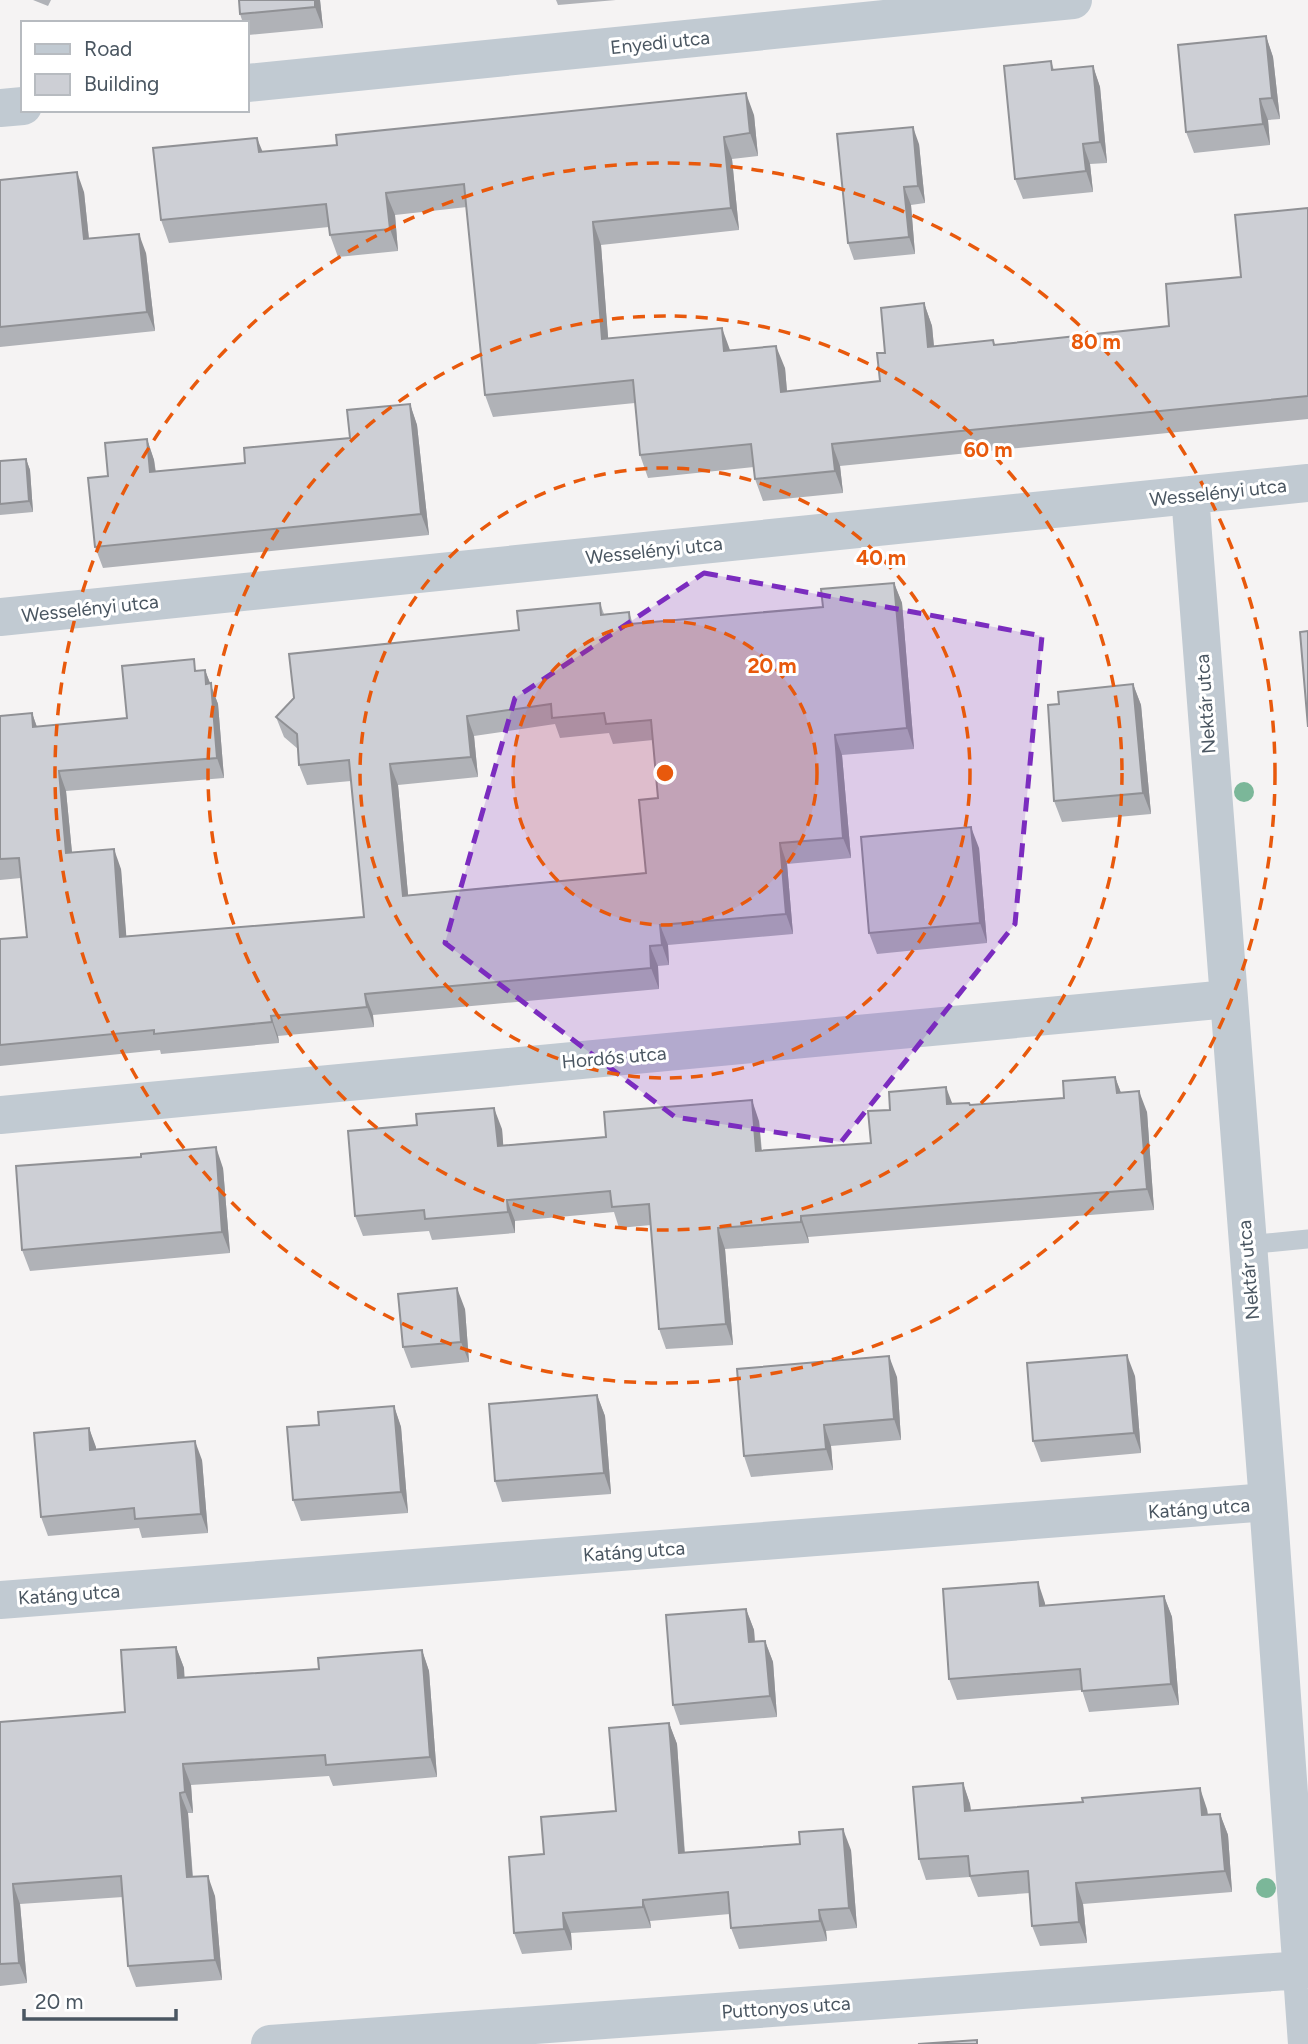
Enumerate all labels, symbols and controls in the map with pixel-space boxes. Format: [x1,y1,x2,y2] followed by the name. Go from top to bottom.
[21,21,248,112] legend
[609,26,711,59] street label: Enyedi utca
[84,36,132,61] text: Road
[84,71,159,96] text: Building
[1071,329,1121,354] text: 80 m
[963,437,1013,462] text: 60 m
[1148,474,1288,511] street label: Wesselényi utca
[584,532,724,569] street label: Wesselényi utca
[856,545,906,570] text: 40 m
[20,590,160,627] street label: Wesselényi utca
[747,653,797,678] text: 20 m
[1191,653,1220,755] street label: Nektár utca
[653,761,677,785] centre of rings
[561,1041,667,1074] street label: Hordós utca
[1233,1219,1264,1321] street label: Nektár utca
[1147,1493,1251,1524] street label: Katáng utca
[582,1536,686,1567] street label: Katáng utca
[17,1579,121,1610] street label: Katáng utca
[24,1978,177,2022] scale bar
[35,1989,83,2014] text: 20 m
[721,1992,851,2023] street label: Puttonyos utca

